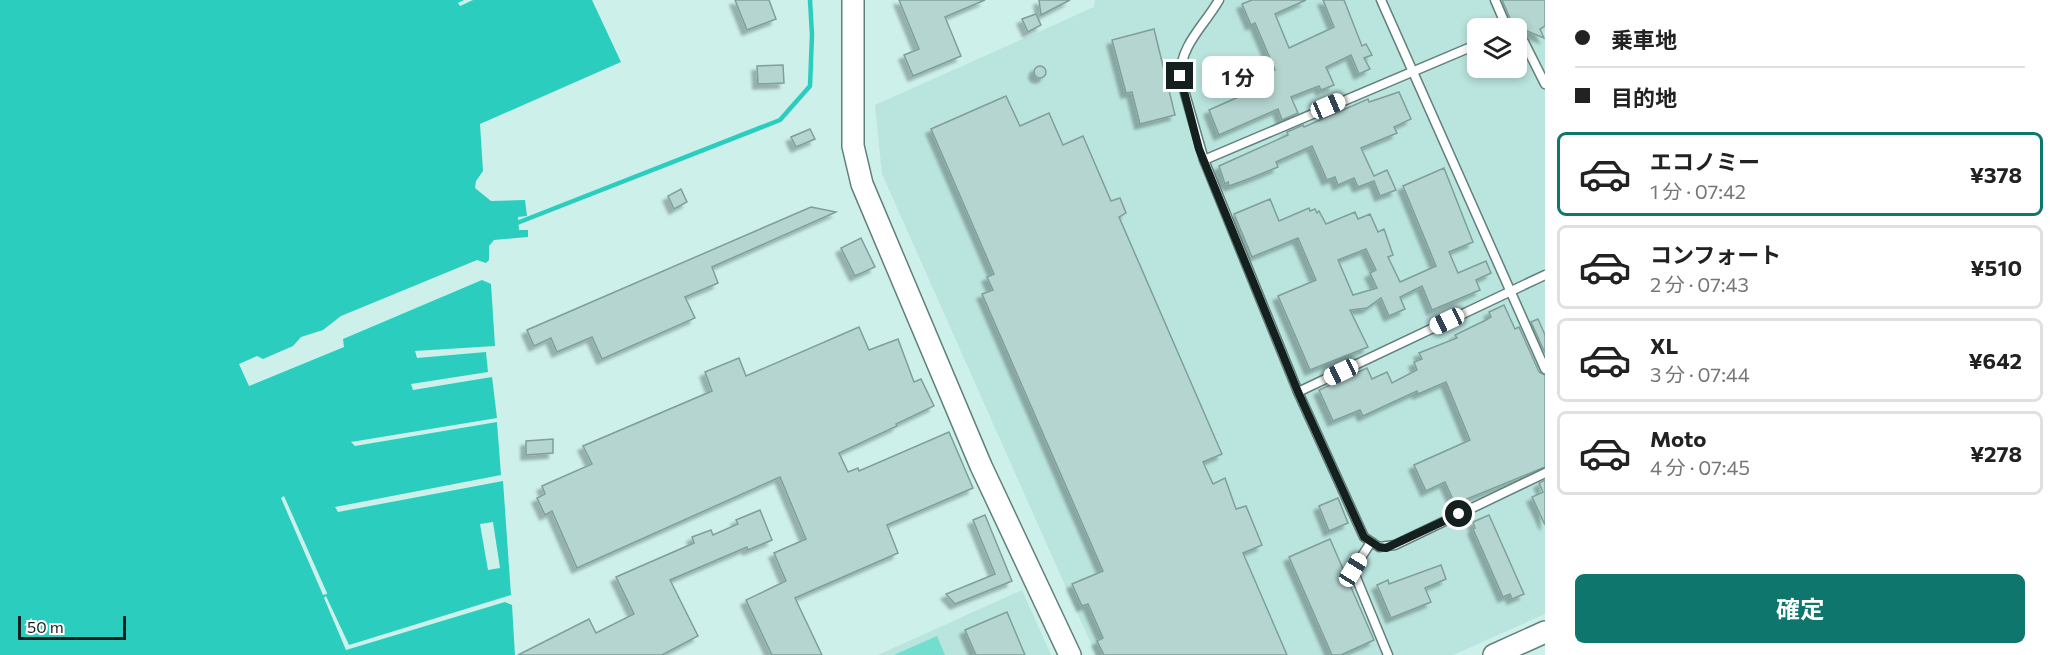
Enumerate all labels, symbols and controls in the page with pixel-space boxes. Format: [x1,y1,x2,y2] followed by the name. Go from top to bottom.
[1467,18,1527,78] map controls
[1467,18,1527,78] button: layers
[1611,26,1677,53] text: 乗車地
[1201,55,1273,97] callout: 1 分
[1166,62,1193,89] route end
[1222,65,1254,89] text: 1 分
[1611,84,1677,111] text: 目的地
[1308,91,1348,121] car
[1578,147,1632,201] icon: car
[1650,148,1760,175] text: エコノミー
[1970,161,2022,188] text: ¥378
[1650,179,1746,203] text: 1 分 · 07:42
[1578,240,1632,294] icon: car
[1650,241,1781,268] text: コンフォート
[1970,254,2022,281] text: ¥510
[1650,272,1749,296] text: 2 分 · 07:43
[1427,305,1467,337] car
[1650,332,1678,359] text: XL
[1578,333,1632,387] icon: car
[1968,347,2022,374] text: ¥642
[1321,356,1361,388] car
[1650,362,1750,386] text: 3 分 · 07:44
[1650,425,1706,452] text: Moto
[1578,426,1632,480] icon: car
[1970,440,2022,467] text: ¥278
[1650,455,1750,479] text: 4 分 · 07:45
[1445,500,1472,527] route start
[1336,550,1370,590] car
[1575,574,2025,643] button: 確定
[18,613,126,640] scale bar
[27,617,64,636] text: 50 m

